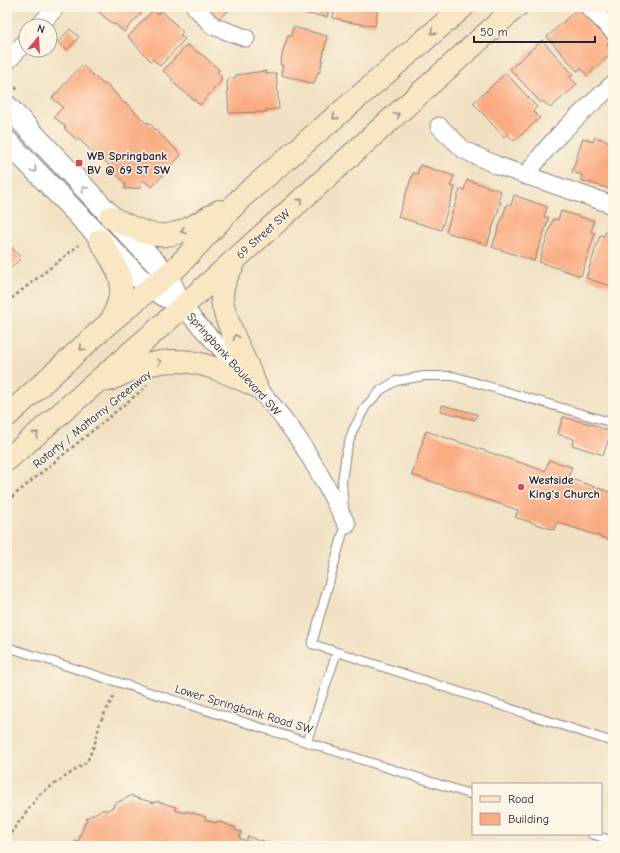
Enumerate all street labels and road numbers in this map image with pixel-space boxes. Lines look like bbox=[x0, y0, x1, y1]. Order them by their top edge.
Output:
street label: 69 Street SW bbox=[233, 206, 293, 262]
street label: Springbank Boulevard SW bbox=[184, 310, 284, 419]
street label: Rotarty / Mattamy Greenway bbox=[30, 367, 154, 471]
street label: Lower Springbank Road SW bbox=[173, 681, 315, 737]

